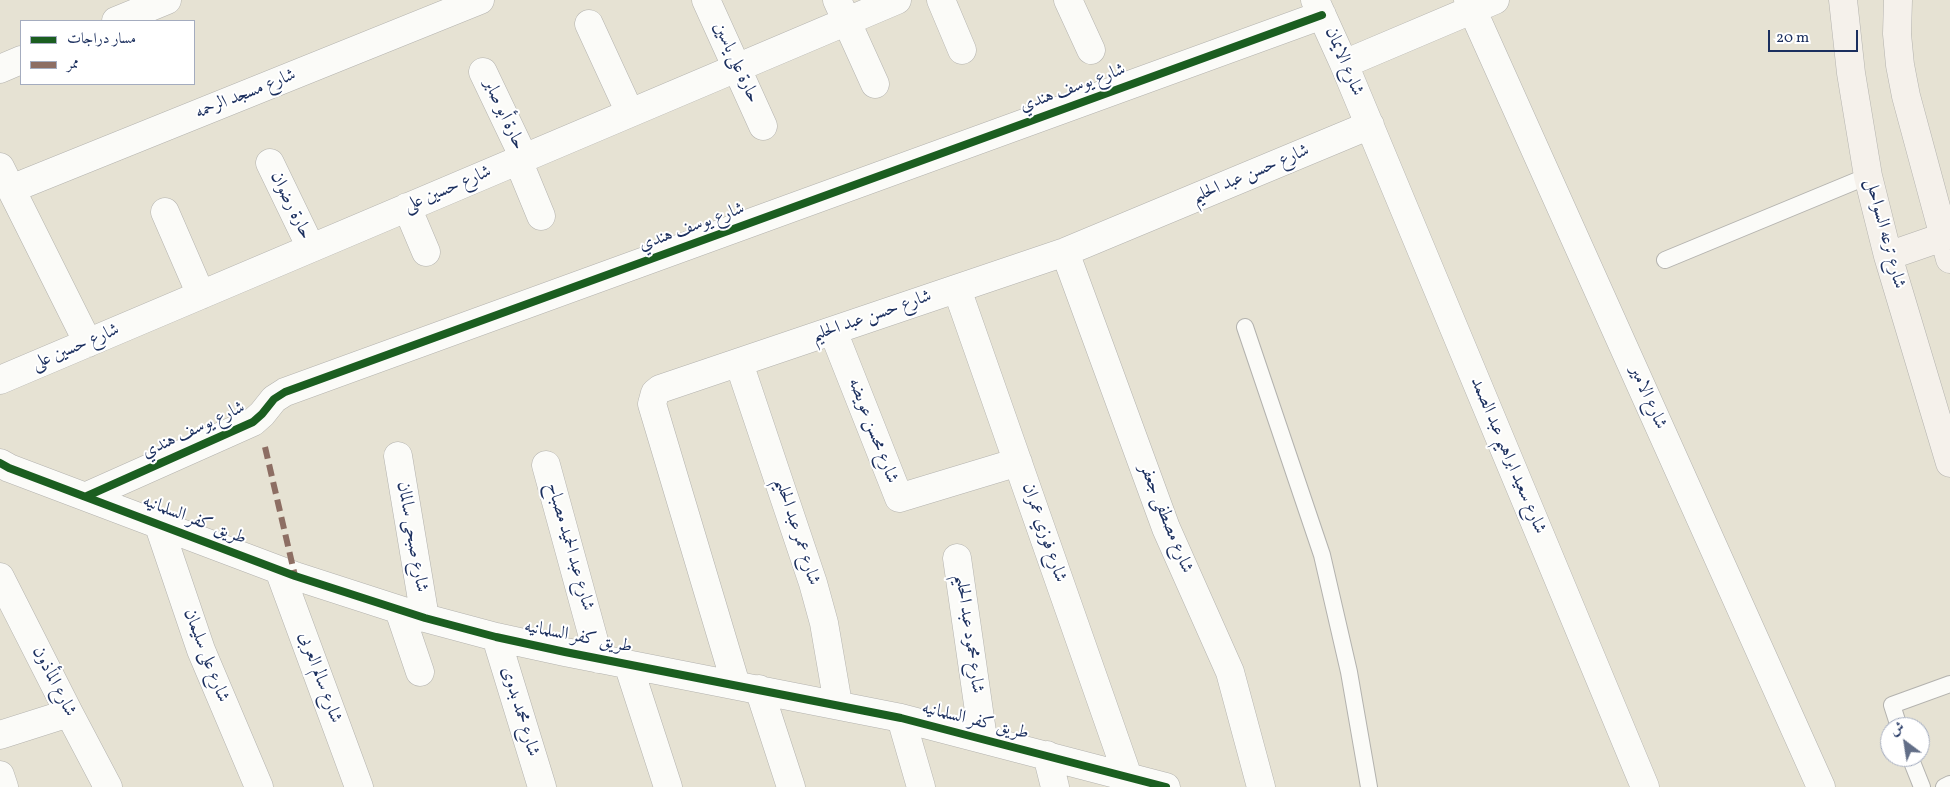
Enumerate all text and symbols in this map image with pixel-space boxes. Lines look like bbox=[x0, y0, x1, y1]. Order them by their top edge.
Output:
street label: حارة على ياسين bbox=[707, 19, 763, 107]
legend bbox=[20, 20, 195, 85]
scale bar bbox=[1770, 20, 1860, 52]
street label: شارع الايمان bbox=[1319, 24, 1367, 100]
text: 20 m bbox=[1776, 28, 1809, 49]
text: مسار دراجات bbox=[67, 29, 136, 50]
text: ممر bbox=[67, 54, 79, 75]
street label: شارع يوسف هندي bbox=[1017, 60, 1129, 118]
street label: شارع مسجد الرحمه bbox=[192, 65, 300, 125]
street label: حارة أبو صابر bbox=[477, 76, 529, 154]
street label: شارع حسن عبد الحليم bbox=[1189, 141, 1313, 209]
street label: شارع حسين على bbox=[401, 162, 495, 218]
street label: حارة رضوان bbox=[264, 169, 316, 243]
street label: شارع ترعه السواحل bbox=[1859, 177, 1909, 291]
street label: شارع يوسف هندي bbox=[636, 199, 748, 257]
street label: شارع حسن عبد الحليم bbox=[809, 286, 935, 348]
street label: شارع حسين على bbox=[29, 320, 123, 376]
street label: شارع الامير bbox=[1623, 363, 1671, 433]
street label: شارع سعيد ابراهيم عبد الصمد bbox=[1464, 374, 1550, 538]
street label: شارع محسن عويضه bbox=[842, 375, 902, 487]
street label: شارع يوسف هندي bbox=[139, 398, 249, 464]
street label: شارع مصطفى جعفر bbox=[1133, 461, 1197, 577]
street label: شارع عمر عبد الحليم bbox=[769, 476, 823, 588]
street label: شارع صبحى سالمان bbox=[391, 480, 431, 594]
street label: شارع عبد الحميد مصباح bbox=[540, 480, 598, 614]
street label: شارع فوزي عمران bbox=[1016, 480, 1070, 586]
street label: طريق كفر السلمانيه bbox=[139, 491, 249, 551]
street label: شارع محمود عبد الحليم bbox=[949, 573, 987, 695]
street label: شارع على سليمان bbox=[177, 606, 233, 706]
street label: طريق كفر السلمانيه bbox=[522, 617, 634, 659]
street label: شارع سالم العربى bbox=[293, 630, 345, 726]
street label: شارع المأذون bbox=[26, 643, 80, 721]
street label: شارع محمد بدوى bbox=[495, 665, 543, 759]
street label: طريق كفر السلمانيه bbox=[919, 698, 1031, 746]
north arrow bbox=[1880, 717, 1930, 767]
text: ش bbox=[1887, 718, 1908, 741]

